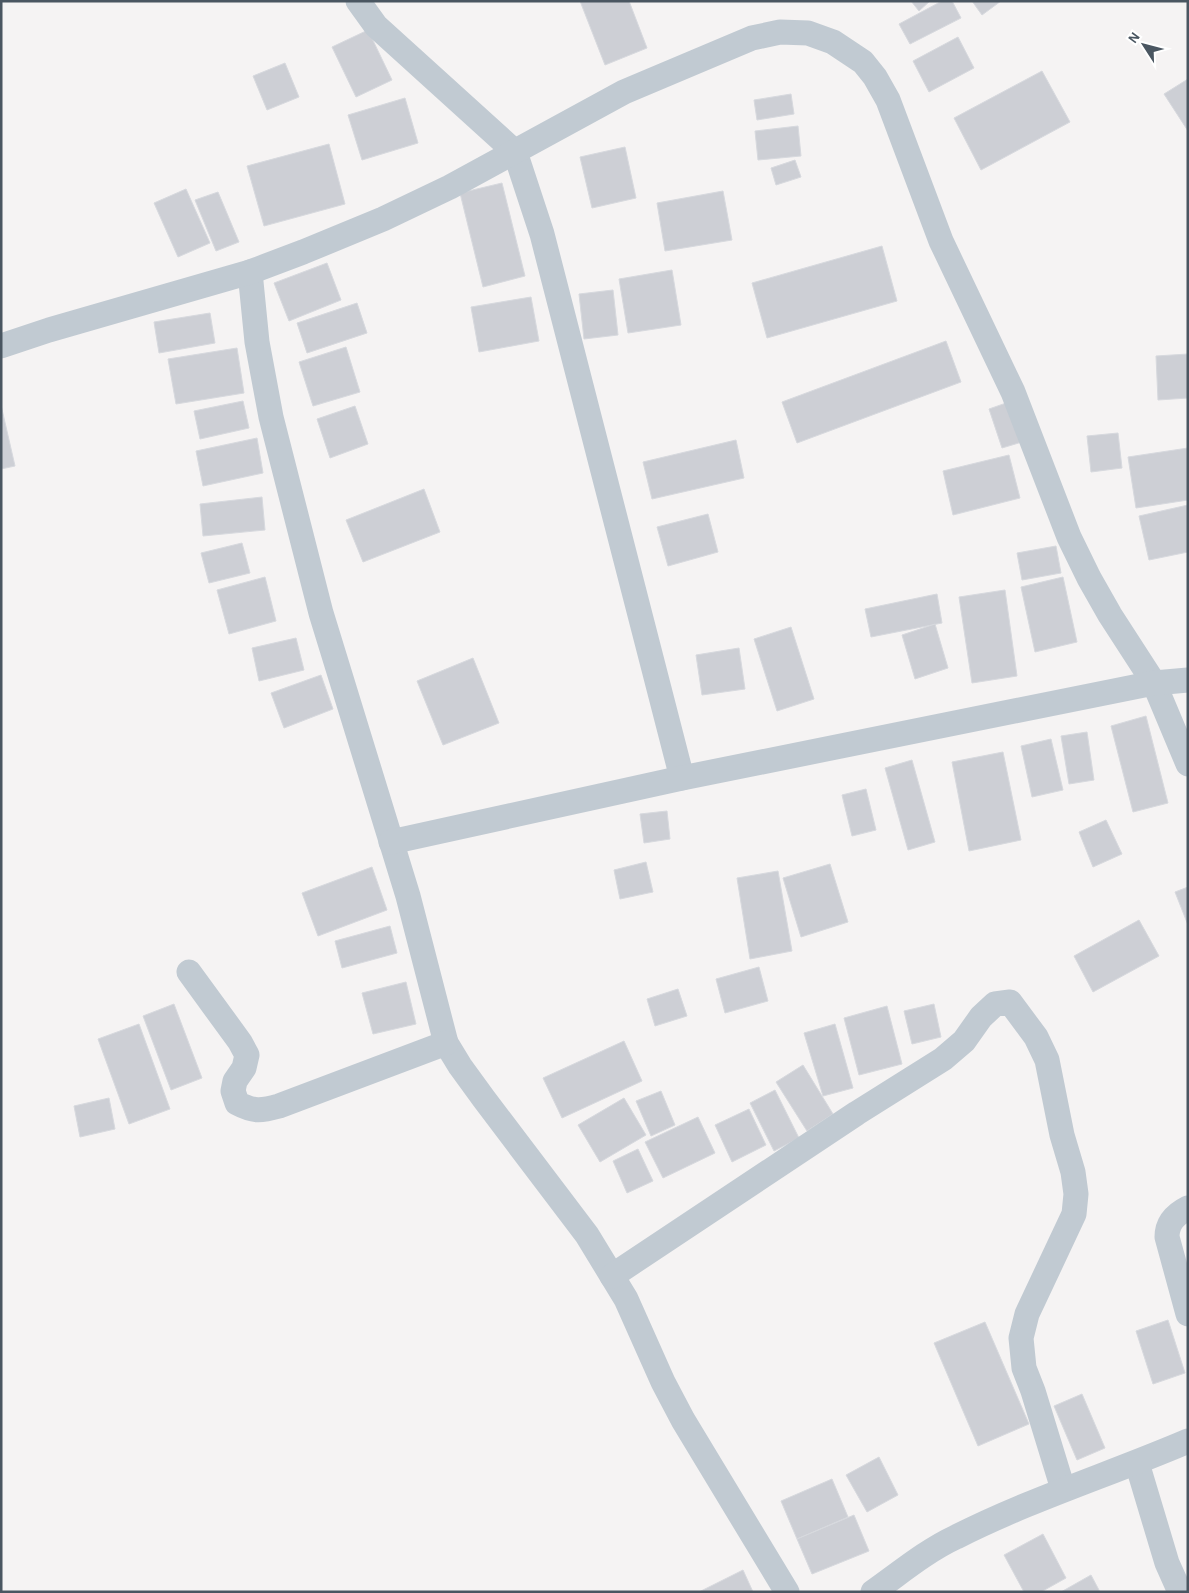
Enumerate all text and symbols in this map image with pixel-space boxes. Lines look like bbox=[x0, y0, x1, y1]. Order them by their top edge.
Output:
north arrow bbox=[1119, 20, 1169, 70]
text: N bbox=[1126, 30, 1143, 46]

